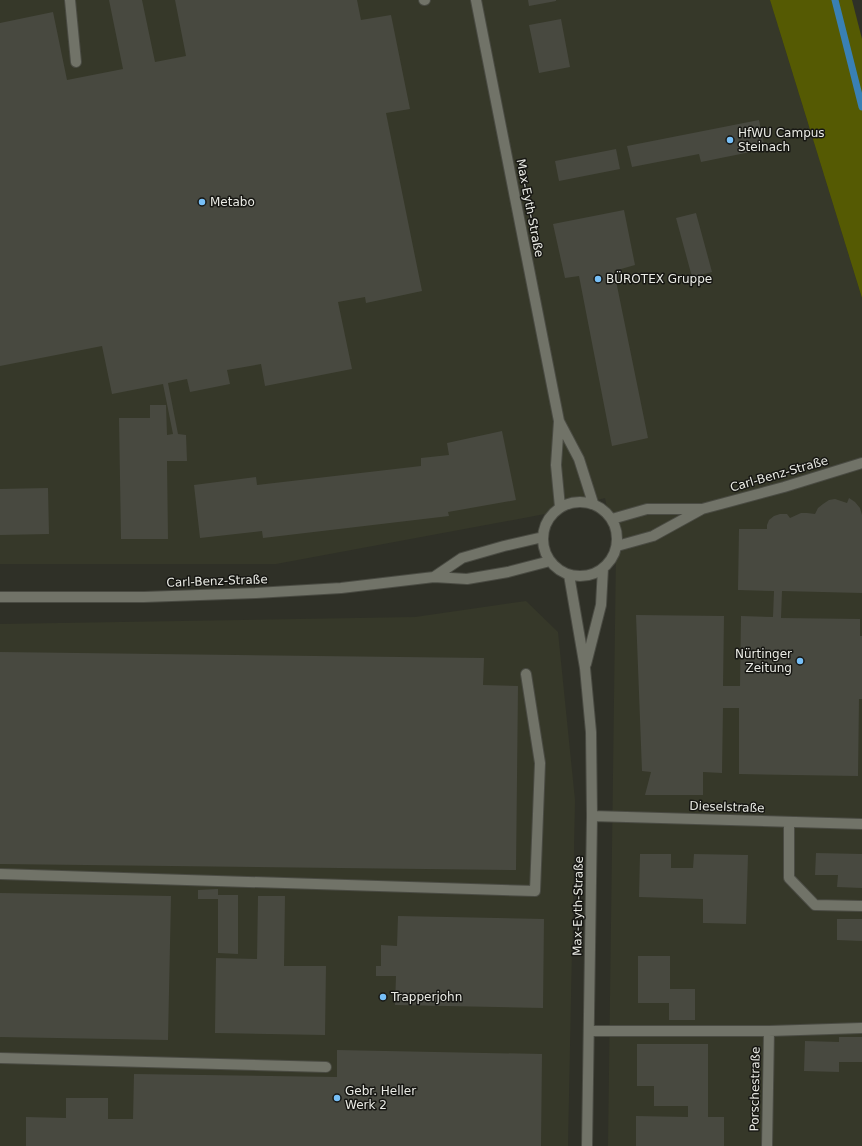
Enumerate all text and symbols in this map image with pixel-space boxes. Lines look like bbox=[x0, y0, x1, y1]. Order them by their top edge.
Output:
place label: HfWU Campus Steinach bbox=[738, 126, 825, 154]
marker: HfWU Campus Steinach bbox=[725, 135, 735, 145]
street label: Max-Eyth-Straße bbox=[514, 158, 546, 258]
place label: Metabo bbox=[210, 195, 255, 209]
marker: Metabo bbox=[197, 197, 207, 207]
place label: BÜROTEX Gruppe bbox=[606, 270, 712, 286]
marker: BÜROTEX Gruppe bbox=[593, 274, 603, 284]
street label: Carl-Benz-Straße bbox=[728, 453, 830, 495]
street label: Carl-Benz-Straße bbox=[166, 572, 268, 590]
place label: Nürtinger Zeitung bbox=[735, 647, 792, 675]
marker: Nürtinger Zeitung bbox=[795, 656, 805, 666]
street label: Dieselstraße bbox=[689, 799, 765, 815]
street label: Max-Eyth-Straße bbox=[570, 856, 586, 956]
place label: Trapperjohn bbox=[390, 990, 462, 1004]
marker: Trapperjohn bbox=[378, 992, 388, 1002]
street label: Porschestraße bbox=[747, 1046, 763, 1132]
place label: Gebr. Heller Werk 2 bbox=[345, 1084, 416, 1112]
marker: Gebr. Heller Werk 2 bbox=[332, 1093, 342, 1103]

